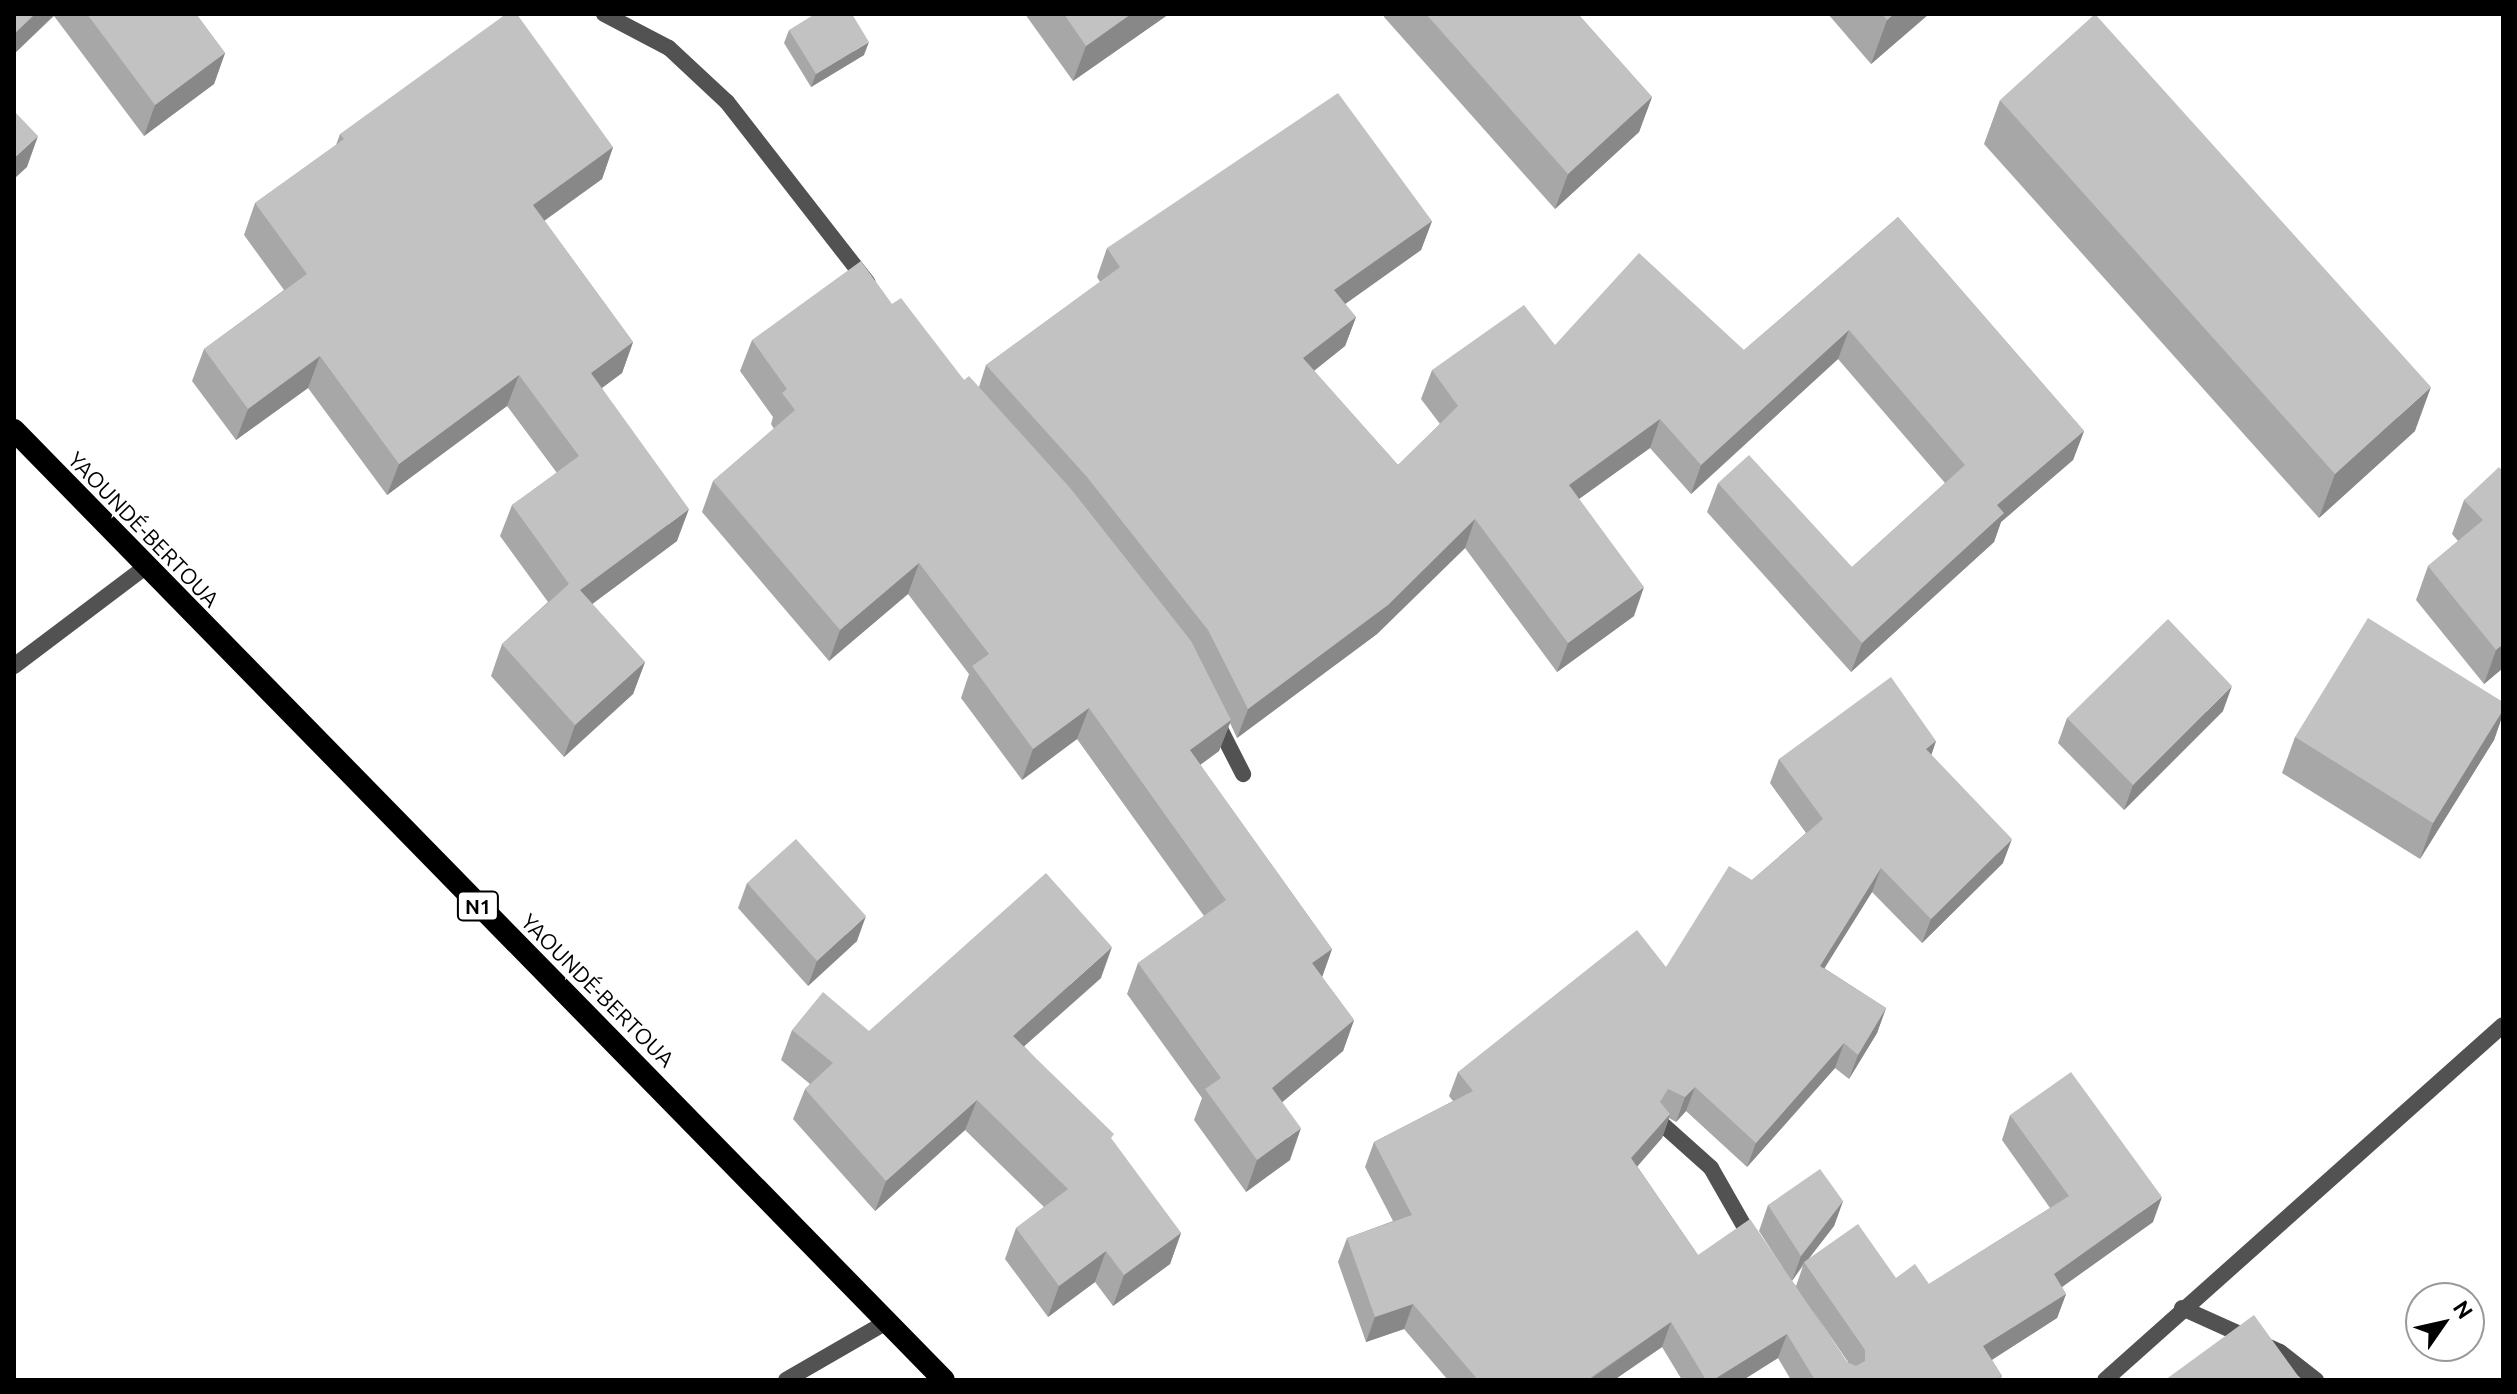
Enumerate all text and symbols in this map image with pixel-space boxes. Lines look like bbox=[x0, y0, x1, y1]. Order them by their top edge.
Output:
street label: YAOUNDÉ-BERTOUA bbox=[63, 446, 225, 612]
road number: N1 bbox=[456, 890, 500, 922]
street label: YAOUNDÉ-BERTOUA bbox=[516, 908, 680, 1072]
north arrow bbox=[2405, 1282, 2485, 1362]
text: N bbox=[2449, 1296, 2479, 1323]

